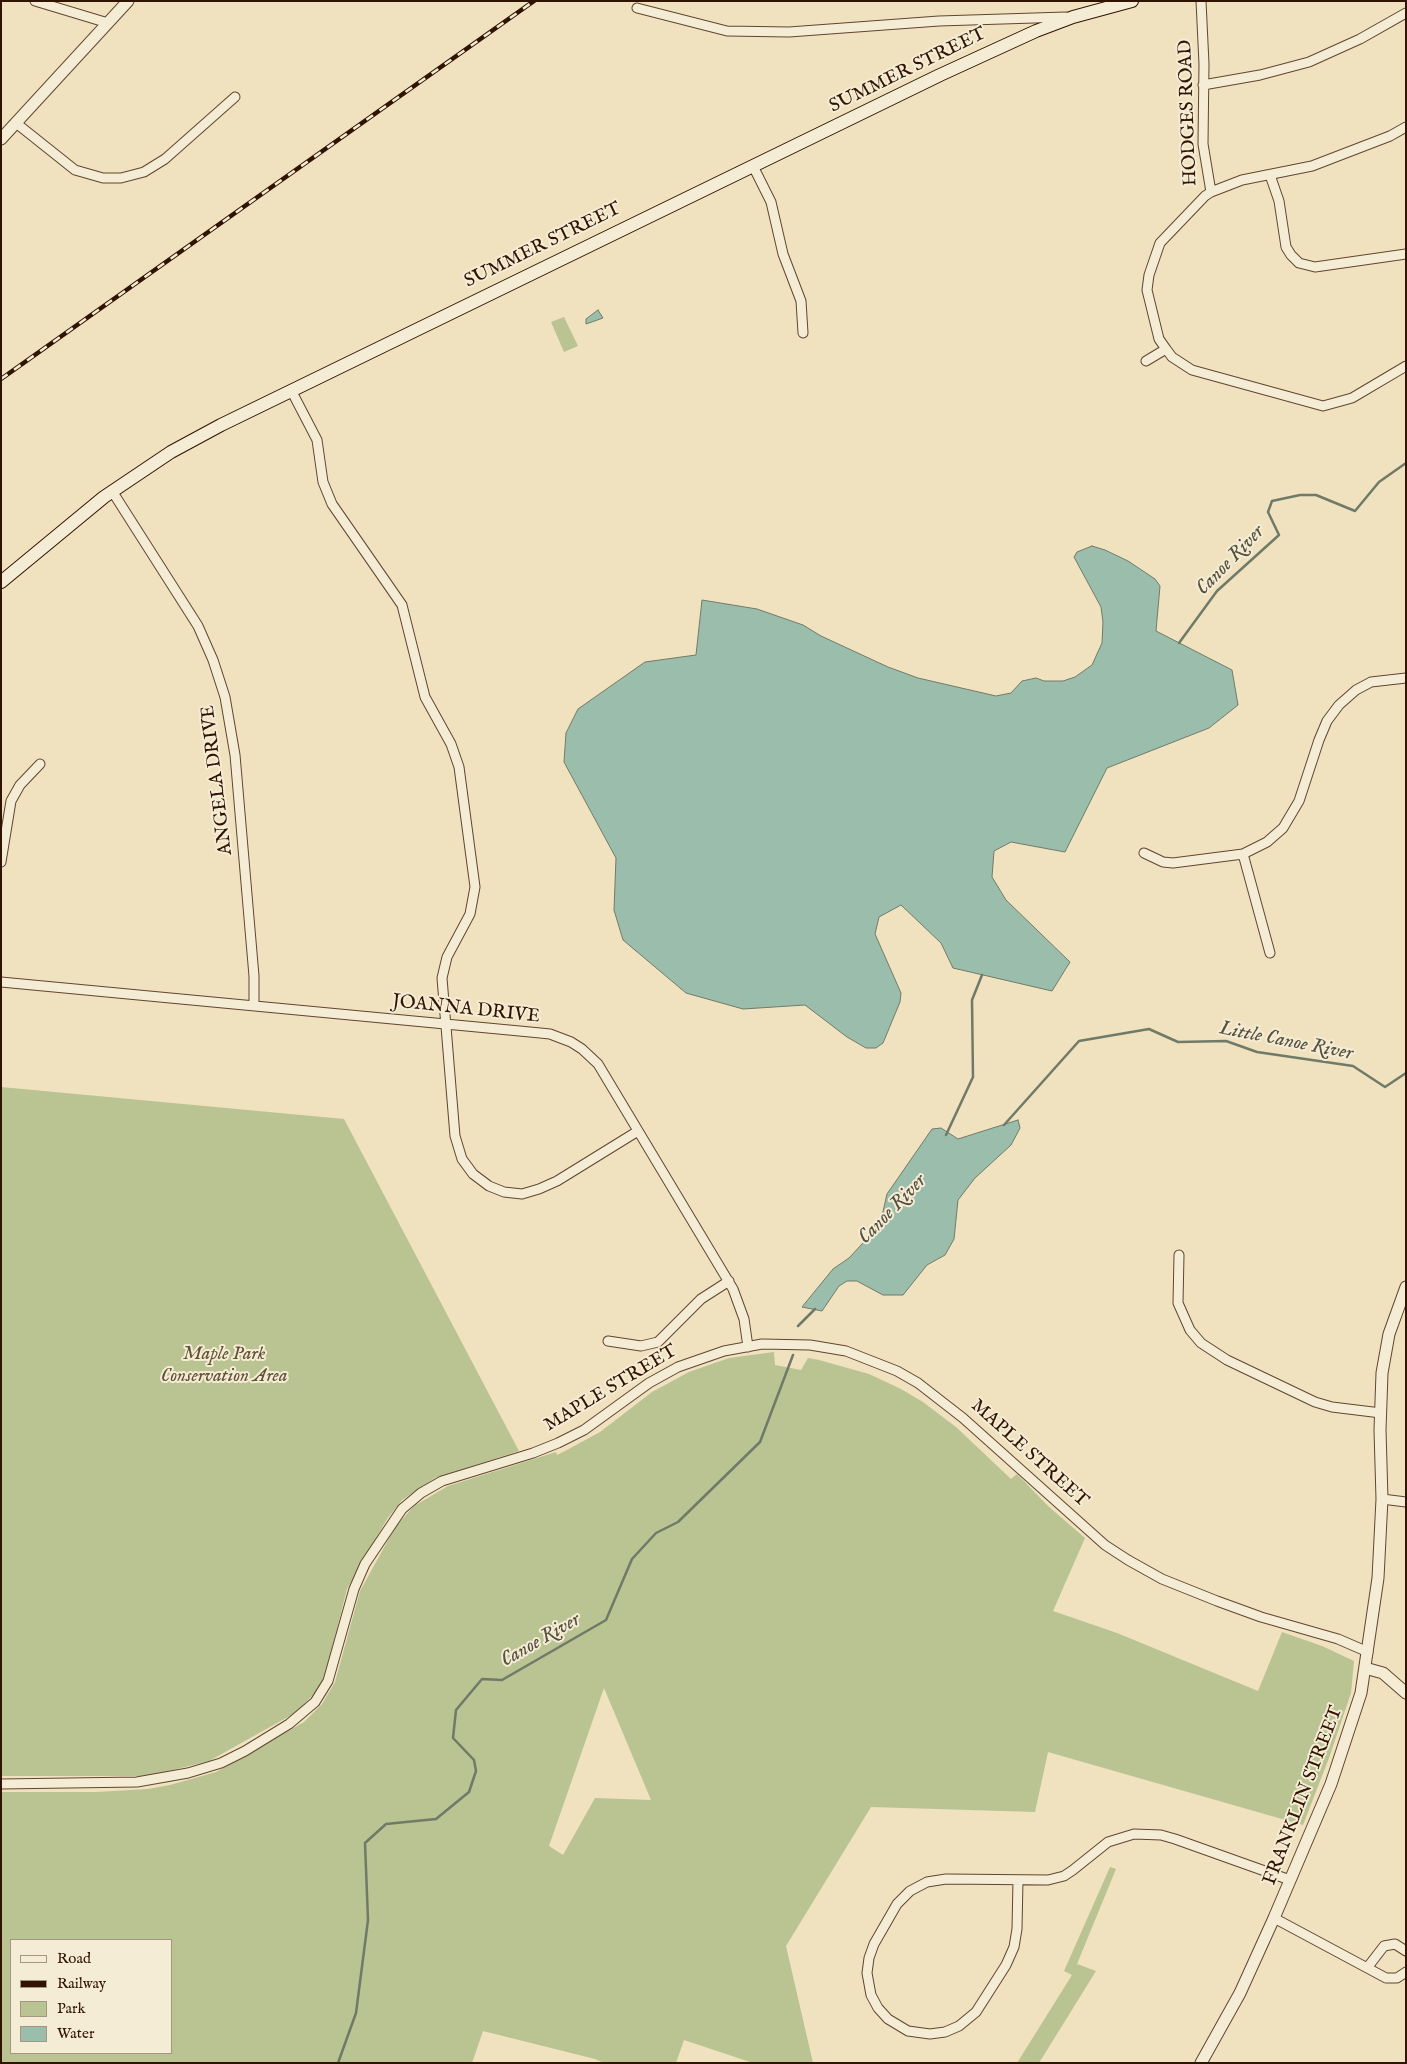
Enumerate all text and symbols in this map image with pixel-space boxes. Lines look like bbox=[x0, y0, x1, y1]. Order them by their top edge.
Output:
street label: SUMMER STREET bbox=[826, 23, 990, 119]
street label: HODGES ROAD bbox=[1175, 39, 1203, 187]
street label: SUMMER STREET bbox=[461, 198, 625, 294]
water label: Canoe River bbox=[1192, 521, 1270, 601]
street label: ANGELA DRIVE bbox=[197, 704, 239, 856]
street label: JOANNA DRIVE bbox=[391, 991, 541, 1029]
water label: Little Canoe River bbox=[1217, 1017, 1355, 1067]
water label: Canoe River bbox=[854, 1170, 932, 1250]
street label: MAPLE STREET bbox=[541, 1340, 681, 1438]
park label: Maple Park Conservation Area bbox=[161, 1344, 287, 1388]
street label: MAPLE STREET bbox=[965, 1395, 1093, 1513]
water label: Canoe River bbox=[497, 1609, 585, 1673]
street label: FRANKLIN STREET bbox=[1259, 1703, 1349, 1889]
legend bbox=[10, 1939, 172, 2054]
text: Road bbox=[57, 1949, 91, 1968]
text: Railway bbox=[57, 1974, 106, 1993]
text: Park bbox=[57, 1999, 86, 2018]
text: Water bbox=[57, 2024, 94, 2043]

